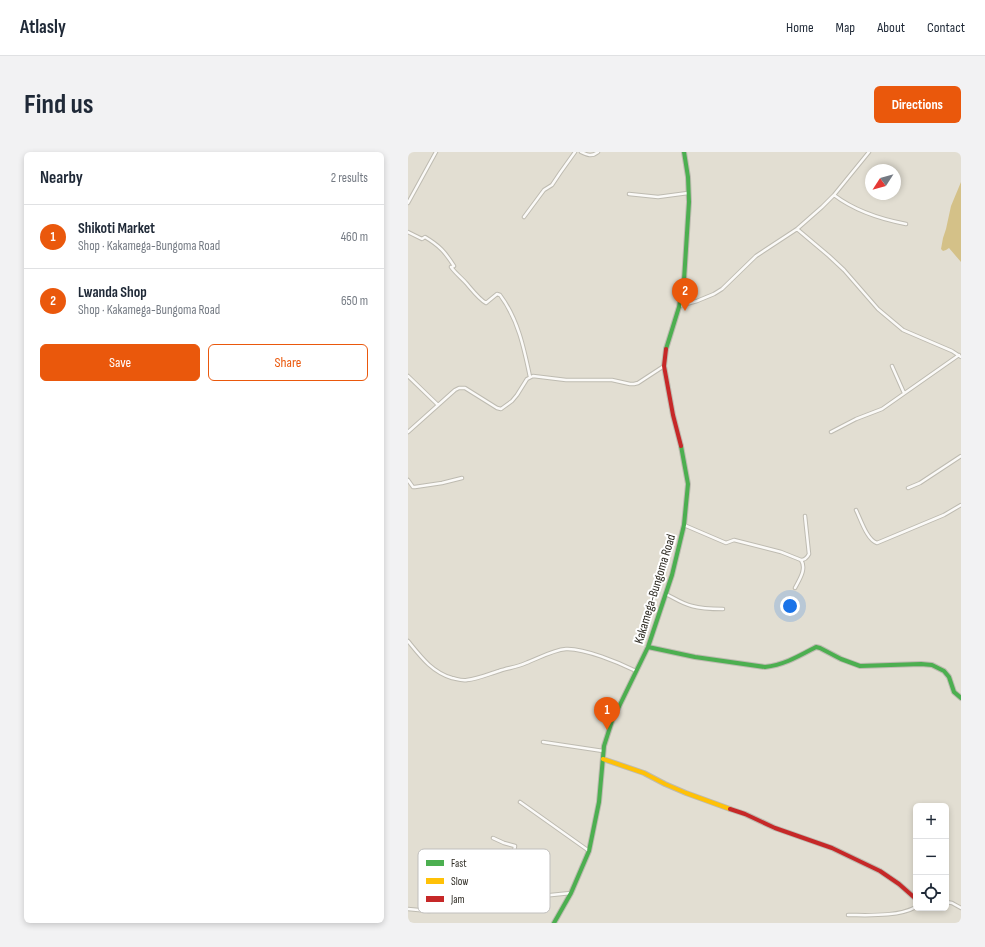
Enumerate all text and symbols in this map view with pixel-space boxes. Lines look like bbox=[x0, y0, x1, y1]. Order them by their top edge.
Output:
text: Atlasly bbox=[20, 16, 66, 39]
text: Home bbox=[786, 19, 814, 36]
text: Map bbox=[836, 19, 855, 36]
text: About bbox=[877, 19, 905, 36]
text: Contact bbox=[927, 19, 965, 36]
button: Directions bbox=[874, 86, 961, 123]
text: Find us bbox=[24, 88, 93, 121]
north arrow bbox=[865, 164, 901, 200]
text: Nearby bbox=[40, 168, 83, 188]
text: 2 results bbox=[331, 170, 368, 186]
text: Shikoti Market bbox=[78, 219, 155, 238]
text: 1 bbox=[50, 229, 56, 245]
text: 460 m bbox=[341, 229, 368, 245]
text: Shop · Kakamega-Bungoma Road bbox=[78, 238, 220, 254]
pin: 2 bbox=[672, 278, 698, 311]
text: Lwanda Shop bbox=[78, 283, 147, 302]
text: 2 bbox=[50, 293, 56, 309]
text: 650 m bbox=[341, 293, 368, 309]
text: Shop · Kakamega-Bungoma Road bbox=[78, 302, 220, 318]
button: Save bbox=[40, 344, 200, 381]
button: Share bbox=[208, 344, 368, 381]
street label: Kakamega-Bungoma Road bbox=[631, 532, 679, 646]
your location bbox=[780, 596, 800, 616]
pin: 1 bbox=[594, 697, 620, 730]
map controls bbox=[913, 803, 949, 911]
button: + bbox=[913, 803, 949, 839]
button: − bbox=[913, 839, 949, 875]
legend bbox=[418, 849, 550, 913]
text: Fast bbox=[451, 857, 467, 870]
text: Slow bbox=[451, 875, 468, 888]
button: locate bbox=[913, 875, 949, 911]
text: Jam bbox=[450, 893, 465, 906]

